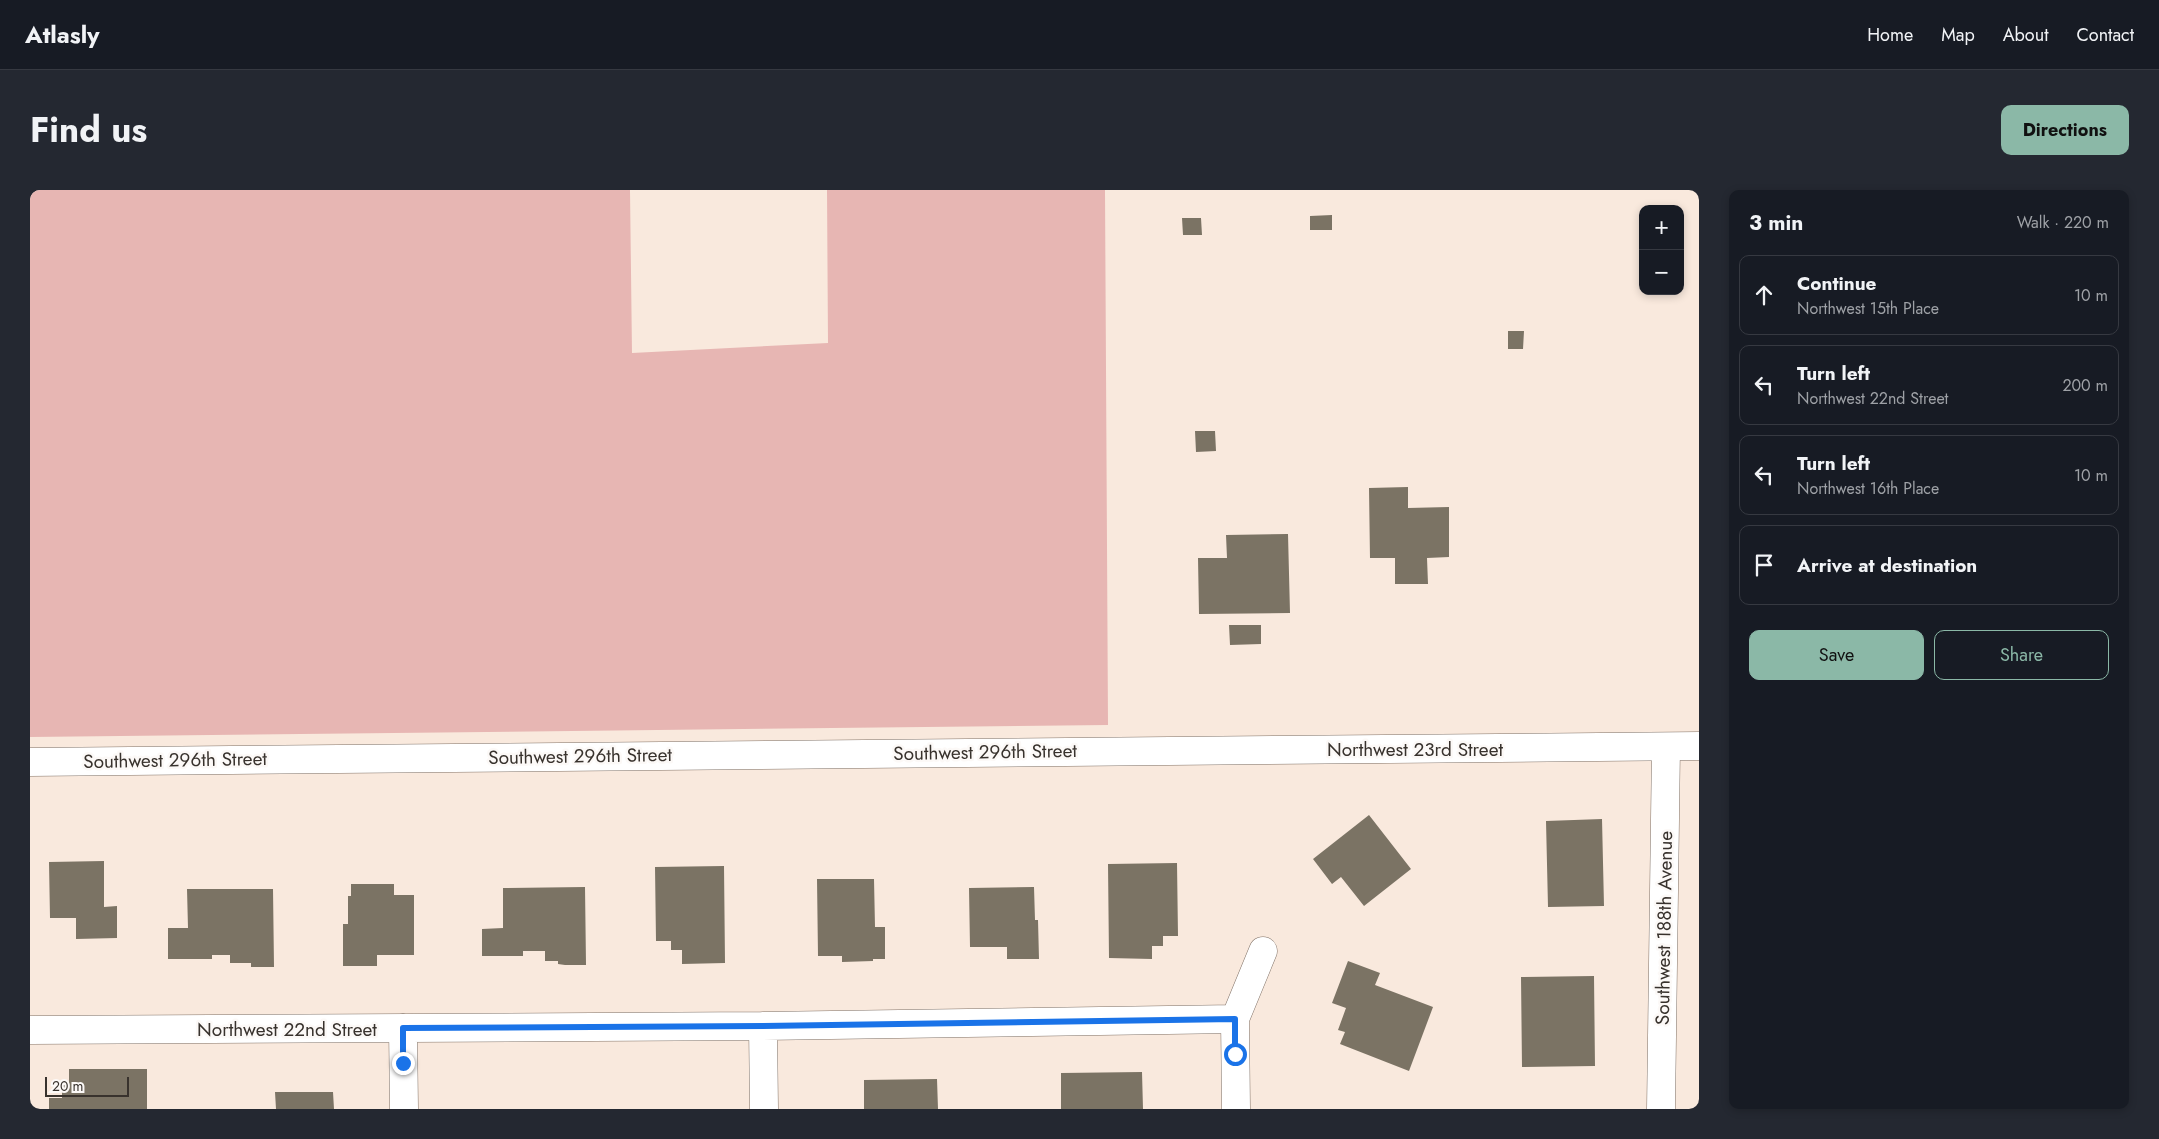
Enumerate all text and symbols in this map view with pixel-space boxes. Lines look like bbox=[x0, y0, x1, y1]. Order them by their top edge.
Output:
text: Atlasly bbox=[25, 17, 100, 52]
text: Home bbox=[1867, 22, 1913, 48]
text: Map bbox=[1941, 22, 1975, 48]
text: About bbox=[2003, 22, 2048, 48]
text: Contact bbox=[2076, 22, 2134, 48]
text: Find us bbox=[30, 105, 147, 155]
button: Directions bbox=[2001, 105, 2129, 155]
map controls bbox=[1639, 205, 1684, 295]
button: + bbox=[1639, 205, 1684, 250]
text: 3 min bbox=[1749, 208, 1803, 238]
text: Walk · 220 m bbox=[2017, 211, 2109, 234]
button: − bbox=[1639, 250, 1684, 295]
text: Continue bbox=[1797, 270, 1876, 297]
icon: ahead bbox=[1750, 281, 1778, 309]
text: 10 m bbox=[2074, 284, 2108, 307]
text: Northwest 15th Place bbox=[1797, 297, 1939, 320]
text: Turn left bbox=[1797, 360, 1870, 387]
icon: left bbox=[1750, 371, 1778, 399]
text: 200 m bbox=[2062, 374, 2108, 397]
text: Northwest 22nd Street bbox=[1797, 387, 1948, 410]
text: Turn left bbox=[1797, 450, 1870, 477]
icon: left bbox=[1750, 461, 1778, 489]
text: 10 m bbox=[2074, 464, 2108, 487]
text: Northwest 16th Place bbox=[1797, 477, 1939, 500]
icon: arrive bbox=[1750, 551, 1778, 579]
text: Arrive at destination bbox=[1797, 552, 1977, 579]
button: Save bbox=[1749, 630, 1924, 680]
button: Share bbox=[1934, 630, 2109, 680]
street label: Northwest 23rd Street bbox=[1327, 736, 1503, 763]
street label: Southwest 296th Street bbox=[893, 737, 1078, 767]
street label: Southwest 296th Street bbox=[488, 741, 673, 771]
street label: Southwest 296th Street bbox=[83, 745, 268, 775]
street label: Southwest 188th Avenue bbox=[1649, 830, 1679, 1025]
street label: Northwest 22nd Street bbox=[197, 1016, 377, 1043]
route start bbox=[1224, 1043, 1247, 1066]
route end bbox=[392, 1052, 415, 1075]
scale bar bbox=[45, 1074, 129, 1097]
text: 20 m bbox=[52, 1076, 84, 1096]

